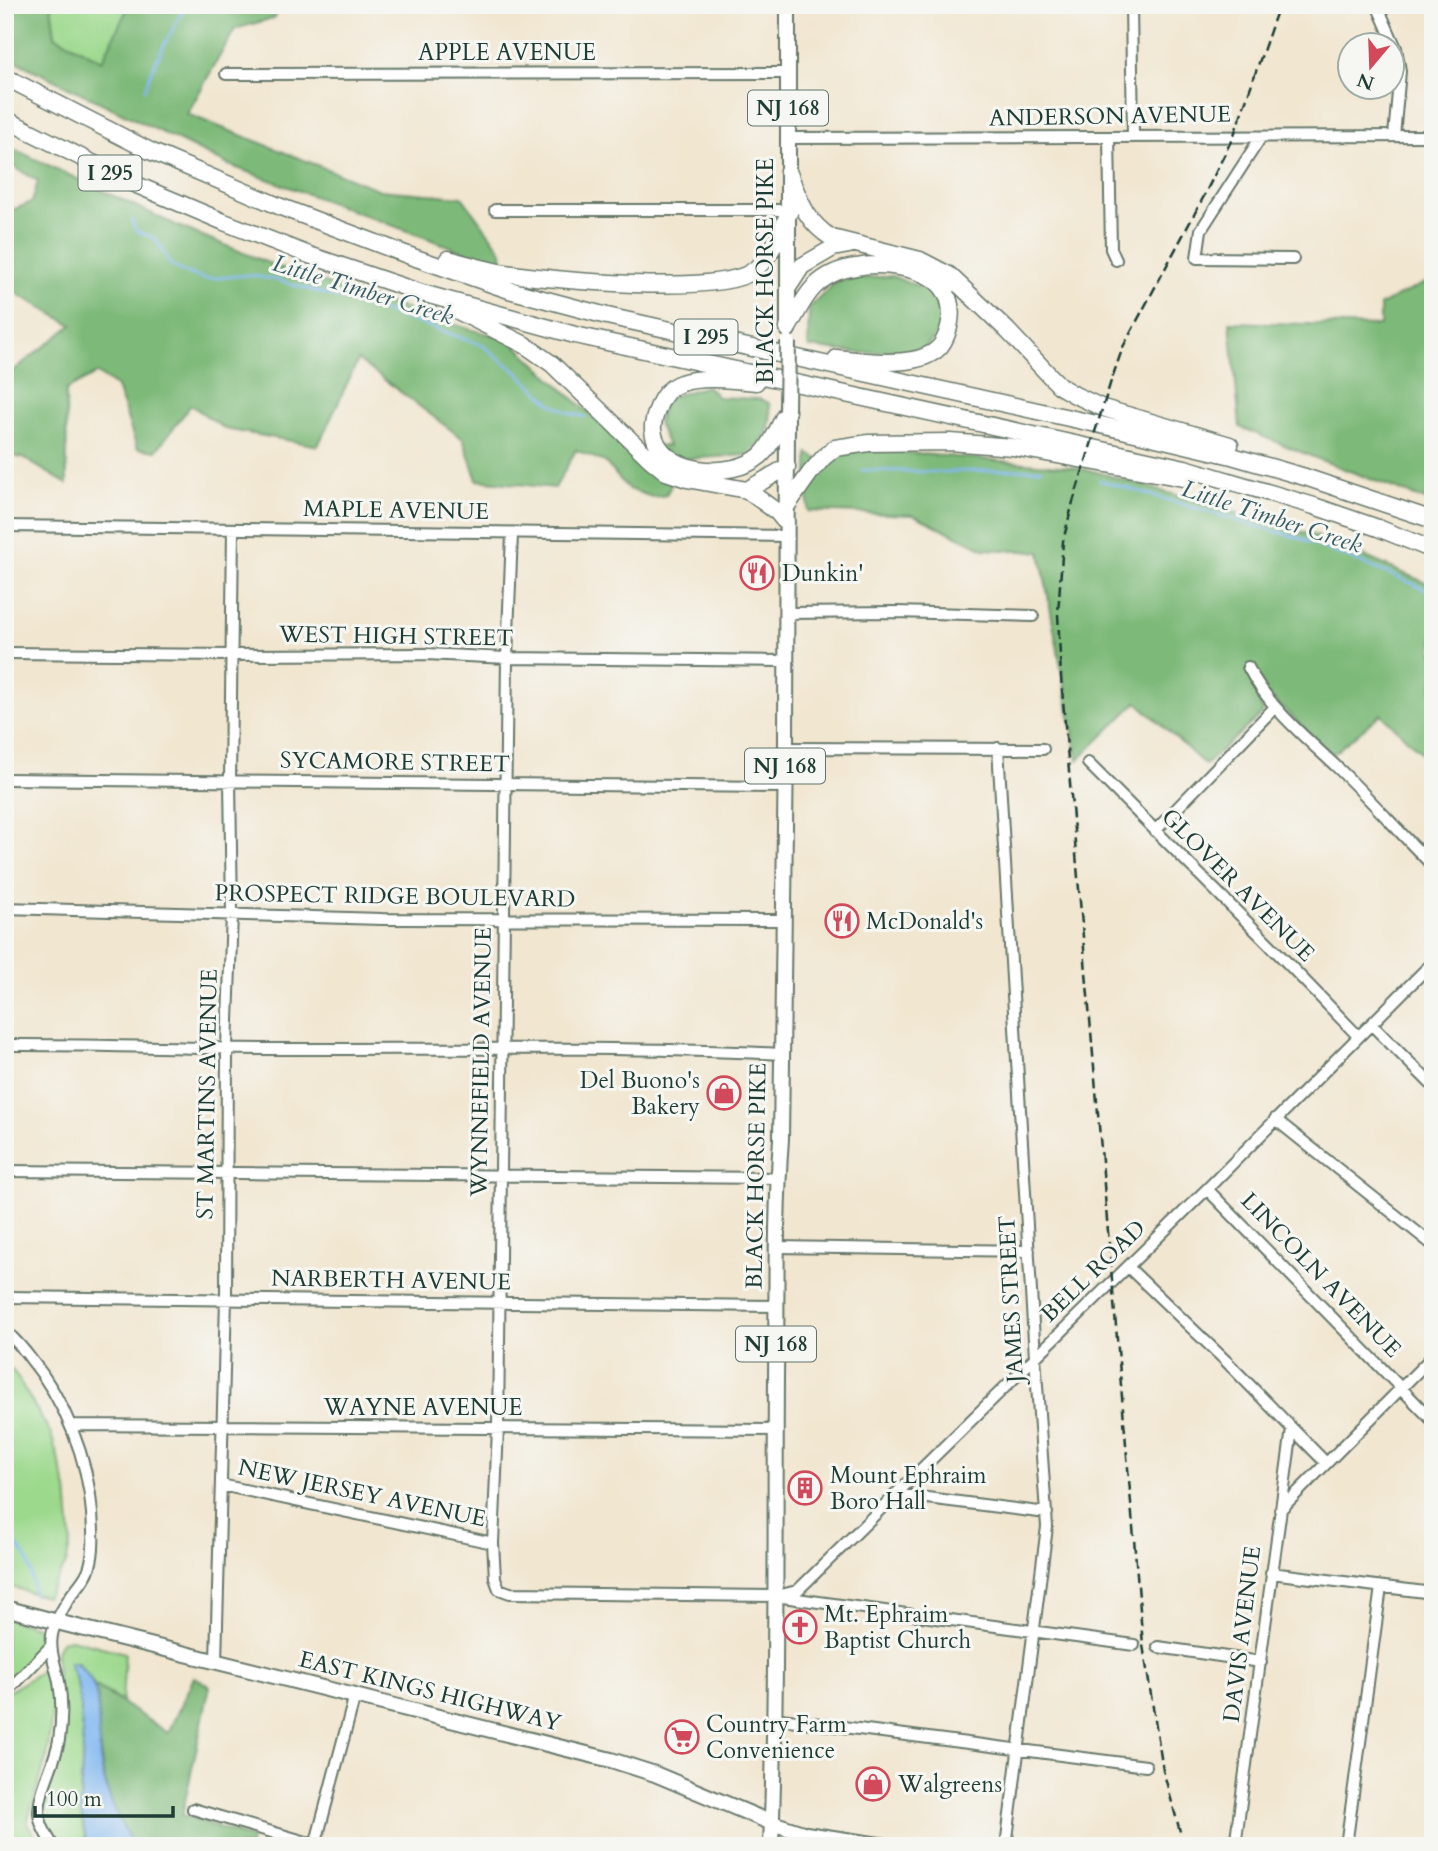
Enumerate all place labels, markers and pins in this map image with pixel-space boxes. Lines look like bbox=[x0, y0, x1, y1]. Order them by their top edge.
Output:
restaurant icon: Dunkin' bbox=[738, 554, 776, 592]
place label: Dunkin' bbox=[782, 558, 863, 589]
restaurant icon: McDonald's bbox=[823, 902, 861, 940]
place label: McDonald's bbox=[866, 906, 983, 937]
place label: Del Buono's Bakery bbox=[580, 1065, 700, 1122]
shop icon: Del Buono's Bakery bbox=[705, 1074, 743, 1112]
place label: Mount Ephraim Boro Hall bbox=[830, 1460, 987, 1517]
building icon: Mount Ephraim Boro Hall bbox=[786, 1469, 824, 1507]
place label: Mt. Ephraim Baptist Church bbox=[824, 1599, 971, 1656]
church icon: Mt. Ephraim Baptist Church bbox=[781, 1608, 819, 1646]
place label: Country Farm Convenience bbox=[706, 1709, 847, 1766]
supermarket icon: Country Farm Convenience bbox=[663, 1718, 701, 1756]
shop icon: Walgreens bbox=[854, 1765, 892, 1803]
place label: Walgreens bbox=[897, 1769, 1002, 1800]

